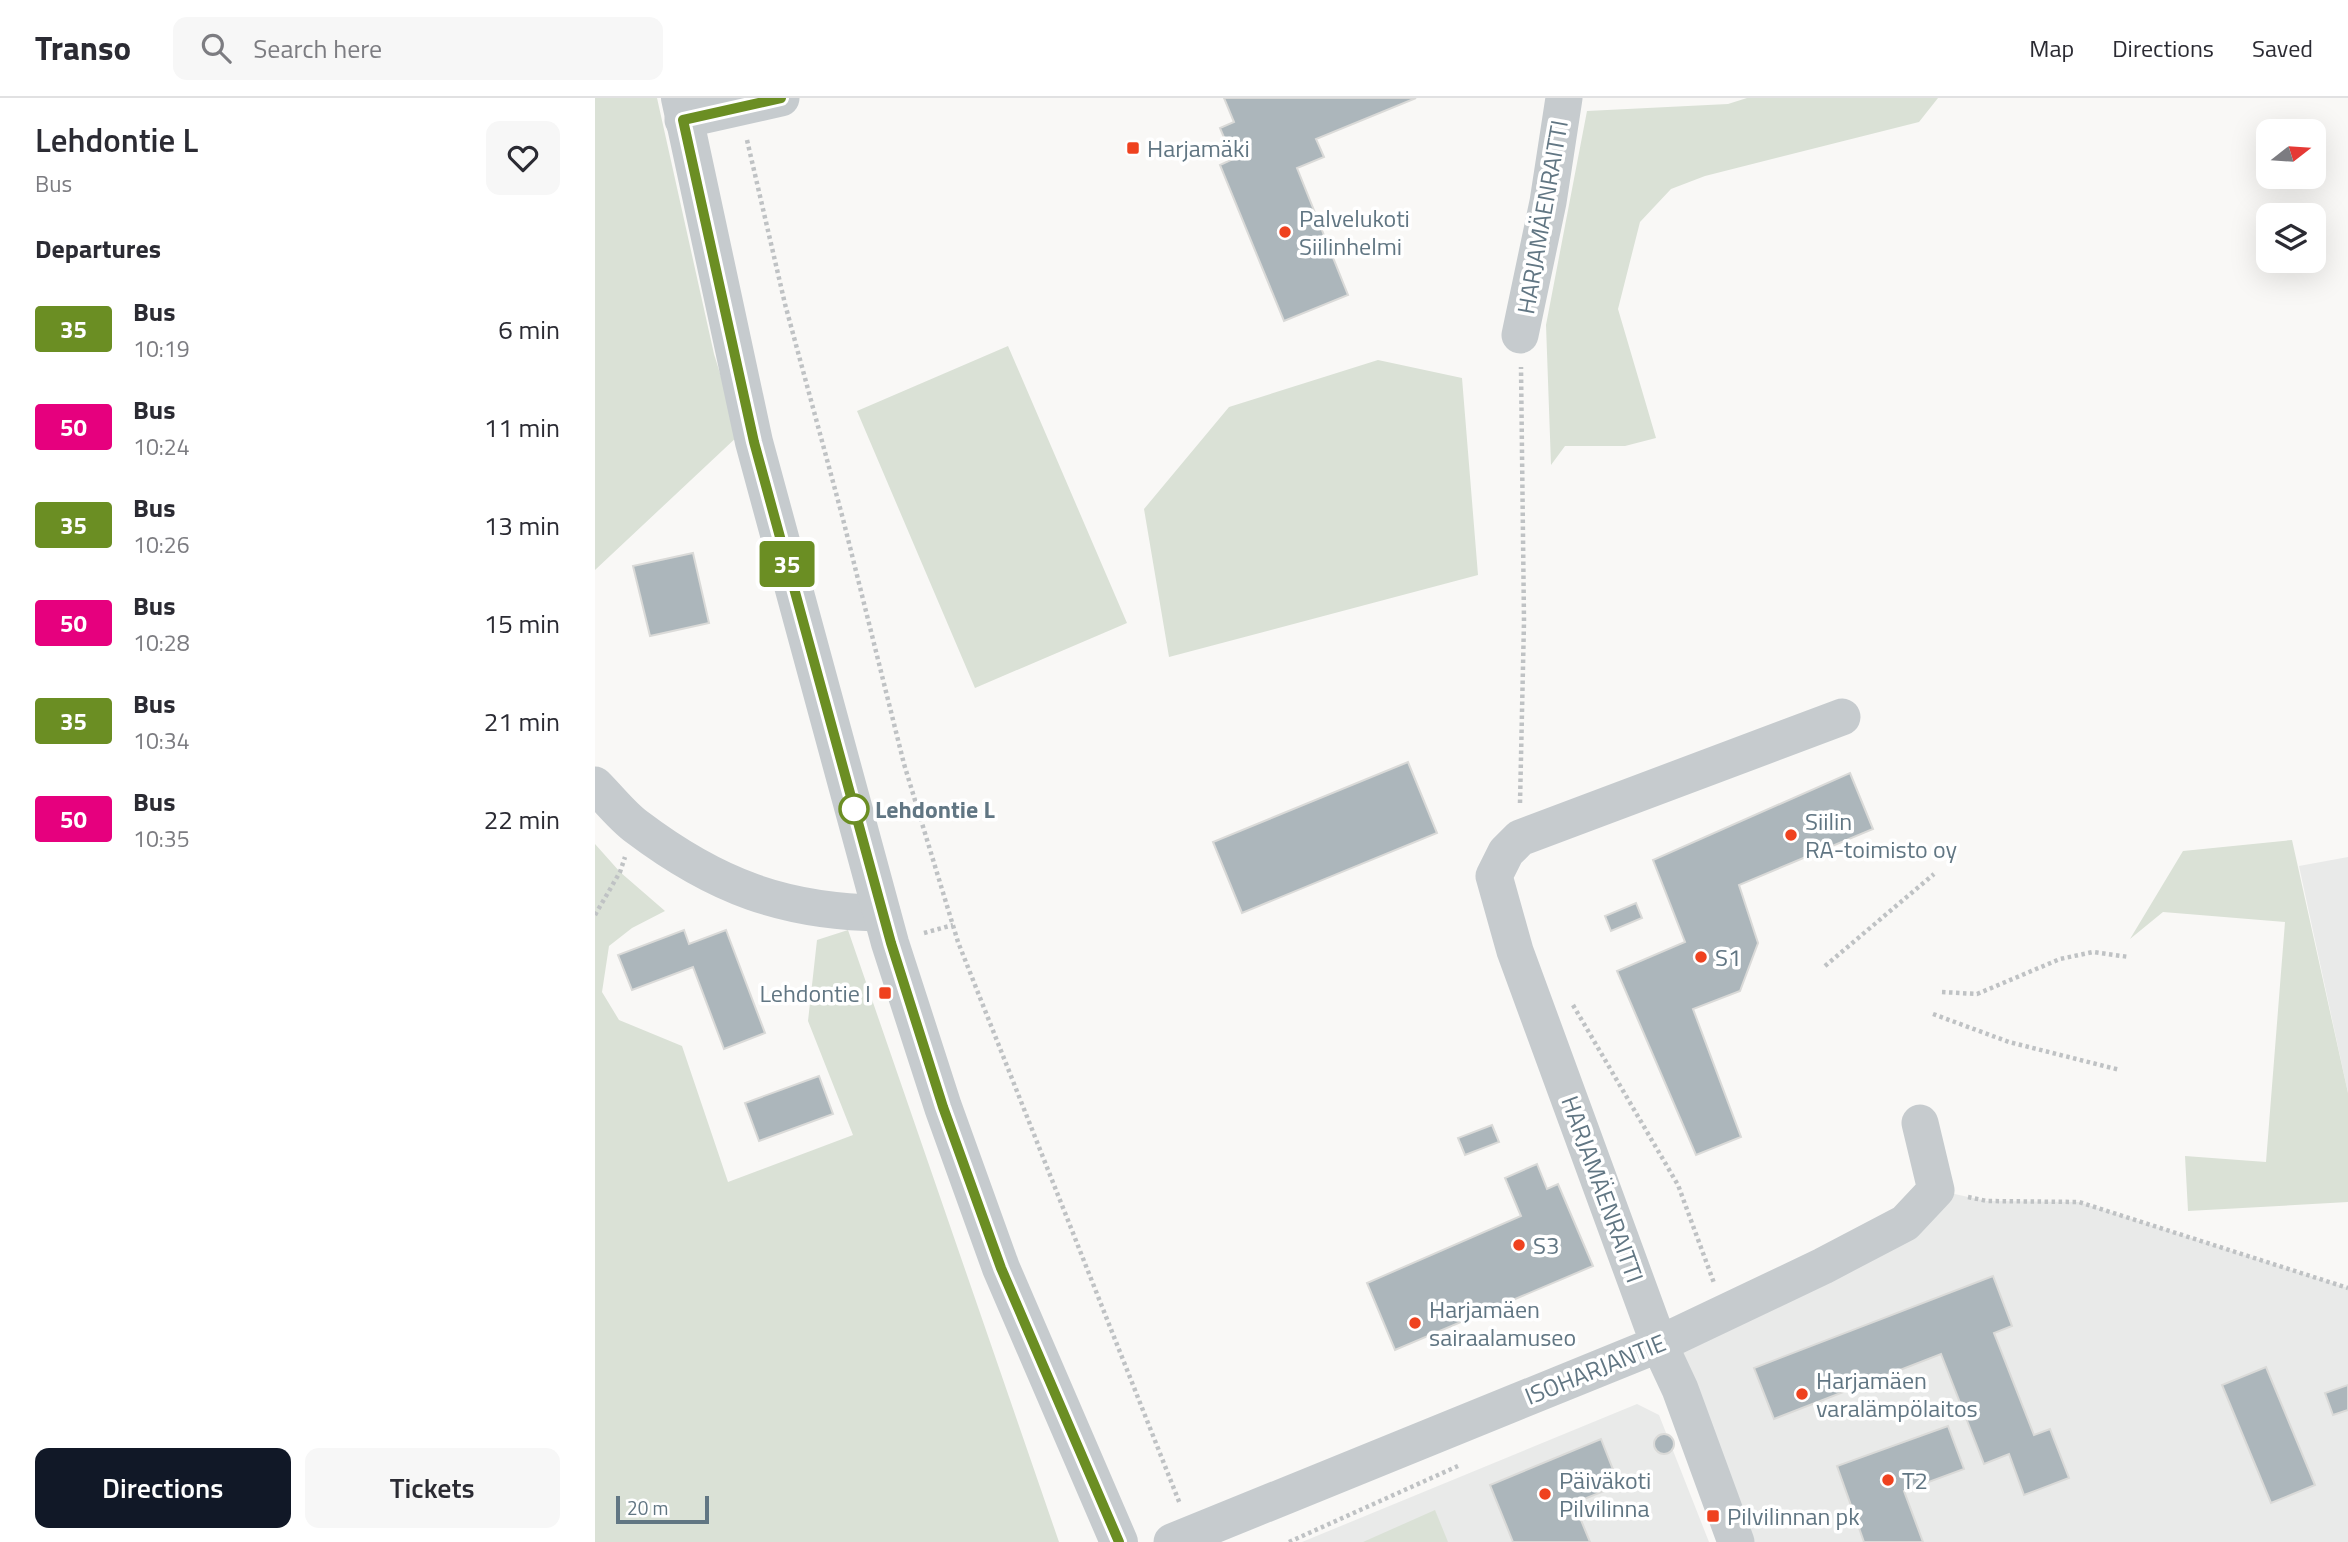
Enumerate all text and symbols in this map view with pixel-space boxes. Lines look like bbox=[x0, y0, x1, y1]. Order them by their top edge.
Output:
search box bbox=[173, 17, 663, 80]
text: Transo bbox=[35, 23, 131, 73]
icon: search bbox=[197, 29, 235, 67]
text: Search here bbox=[253, 29, 382, 68]
text: Map bbox=[2029, 30, 2074, 66]
text: Directions bbox=[2112, 30, 2214, 66]
text: Saved bbox=[2252, 30, 2313, 66]
text: Lehdontie L bbox=[35, 115, 198, 165]
street label: HARJAMÄENRAITTI bbox=[1507, 117, 1577, 317]
north arrow bbox=[2256, 119, 2326, 189]
map controls bbox=[2256, 119, 2326, 273]
button: heart bbox=[486, 121, 560, 195]
place label: Harjamäki bbox=[1147, 130, 1250, 166]
marker: Harjamäki bbox=[1125, 140, 1141, 156]
text: Bus bbox=[35, 166, 72, 201]
place label: Palvelukoti Siilinhelmi bbox=[1299, 200, 1410, 264]
button: layers bbox=[2256, 203, 2326, 273]
marker: Palvelukoti Siilinhelmi bbox=[1277, 224, 1293, 240]
text: Departures bbox=[35, 229, 161, 268]
text: Bus bbox=[133, 292, 175, 331]
text: 6 min bbox=[498, 310, 560, 349]
text: 35 bbox=[60, 311, 87, 347]
text: 10:19 bbox=[133, 331, 190, 366]
text: Bus bbox=[133, 390, 175, 429]
text: 11 min bbox=[484, 408, 560, 447]
text: 50 bbox=[60, 409, 87, 445]
text: 10:24 bbox=[133, 429, 190, 464]
text: Bus bbox=[133, 488, 175, 527]
text: 13 min bbox=[484, 506, 560, 545]
text: 35 bbox=[60, 507, 87, 543]
text: 10:26 bbox=[133, 527, 190, 562]
line badge: 35 bbox=[755, 541, 819, 587]
text: 35 bbox=[774, 546, 800, 582]
text: Bus bbox=[133, 586, 175, 625]
text: 15 min bbox=[484, 604, 560, 643]
text: 50 bbox=[60, 605, 87, 641]
text: 10:28 bbox=[133, 625, 190, 660]
text: Bus bbox=[133, 684, 175, 723]
text: 21 min bbox=[484, 702, 560, 741]
text: 35 bbox=[60, 703, 87, 739]
text: 10:34 bbox=[133, 723, 190, 758]
text: Bus bbox=[133, 782, 175, 821]
place label: Lehdontie L bbox=[875, 791, 996, 827]
marker: Lehdontie L bbox=[839, 794, 869, 824]
text: 22 min bbox=[484, 800, 560, 839]
text: 50 bbox=[60, 801, 87, 837]
place label: Siilin RA-toimisto oy bbox=[1805, 803, 1957, 867]
text: 10:35 bbox=[133, 821, 190, 856]
marker: Siilin RA-toimisto oy bbox=[1783, 827, 1799, 843]
place label: S1 bbox=[1715, 939, 1741, 975]
marker: S1 bbox=[1693, 949, 1709, 965]
place label: Lehdontie I bbox=[759, 975, 871, 1011]
marker: Lehdontie I bbox=[877, 985, 893, 1001]
street label: HARJAMÄENRAITTI bbox=[1553, 1091, 1653, 1287]
place label: S3 bbox=[1533, 1227, 1559, 1263]
marker: S3 bbox=[1511, 1237, 1527, 1253]
place label: Harjamäen sairaalamuseo bbox=[1429, 1291, 1576, 1355]
marker: Harjamäen sairaalamuseo bbox=[1407, 1315, 1423, 1331]
street label: ISOHARJANTIE bbox=[1519, 1324, 1671, 1414]
place label: Harjamäen varalämpölaitos bbox=[1816, 1362, 1978, 1426]
marker: Harjamäen varalämpölaitos bbox=[1794, 1386, 1810, 1402]
button: Directions bbox=[35, 1448, 291, 1528]
button: Tickets bbox=[305, 1448, 560, 1528]
place label: Päiväkoti Pilvilinna bbox=[1559, 1462, 1651, 1526]
place label: T2 bbox=[1902, 1462, 1928, 1498]
marker: T2 bbox=[1880, 1472, 1896, 1488]
marker: Päiväkoti Pilvilinna bbox=[1537, 1486, 1553, 1502]
scale bar bbox=[616, 1493, 709, 1525]
text: 20 m bbox=[627, 1493, 668, 1522]
place label: Pilvilinnan pk bbox=[1727, 1498, 1860, 1534]
marker: Pilvilinnan pk bbox=[1705, 1508, 1721, 1524]

